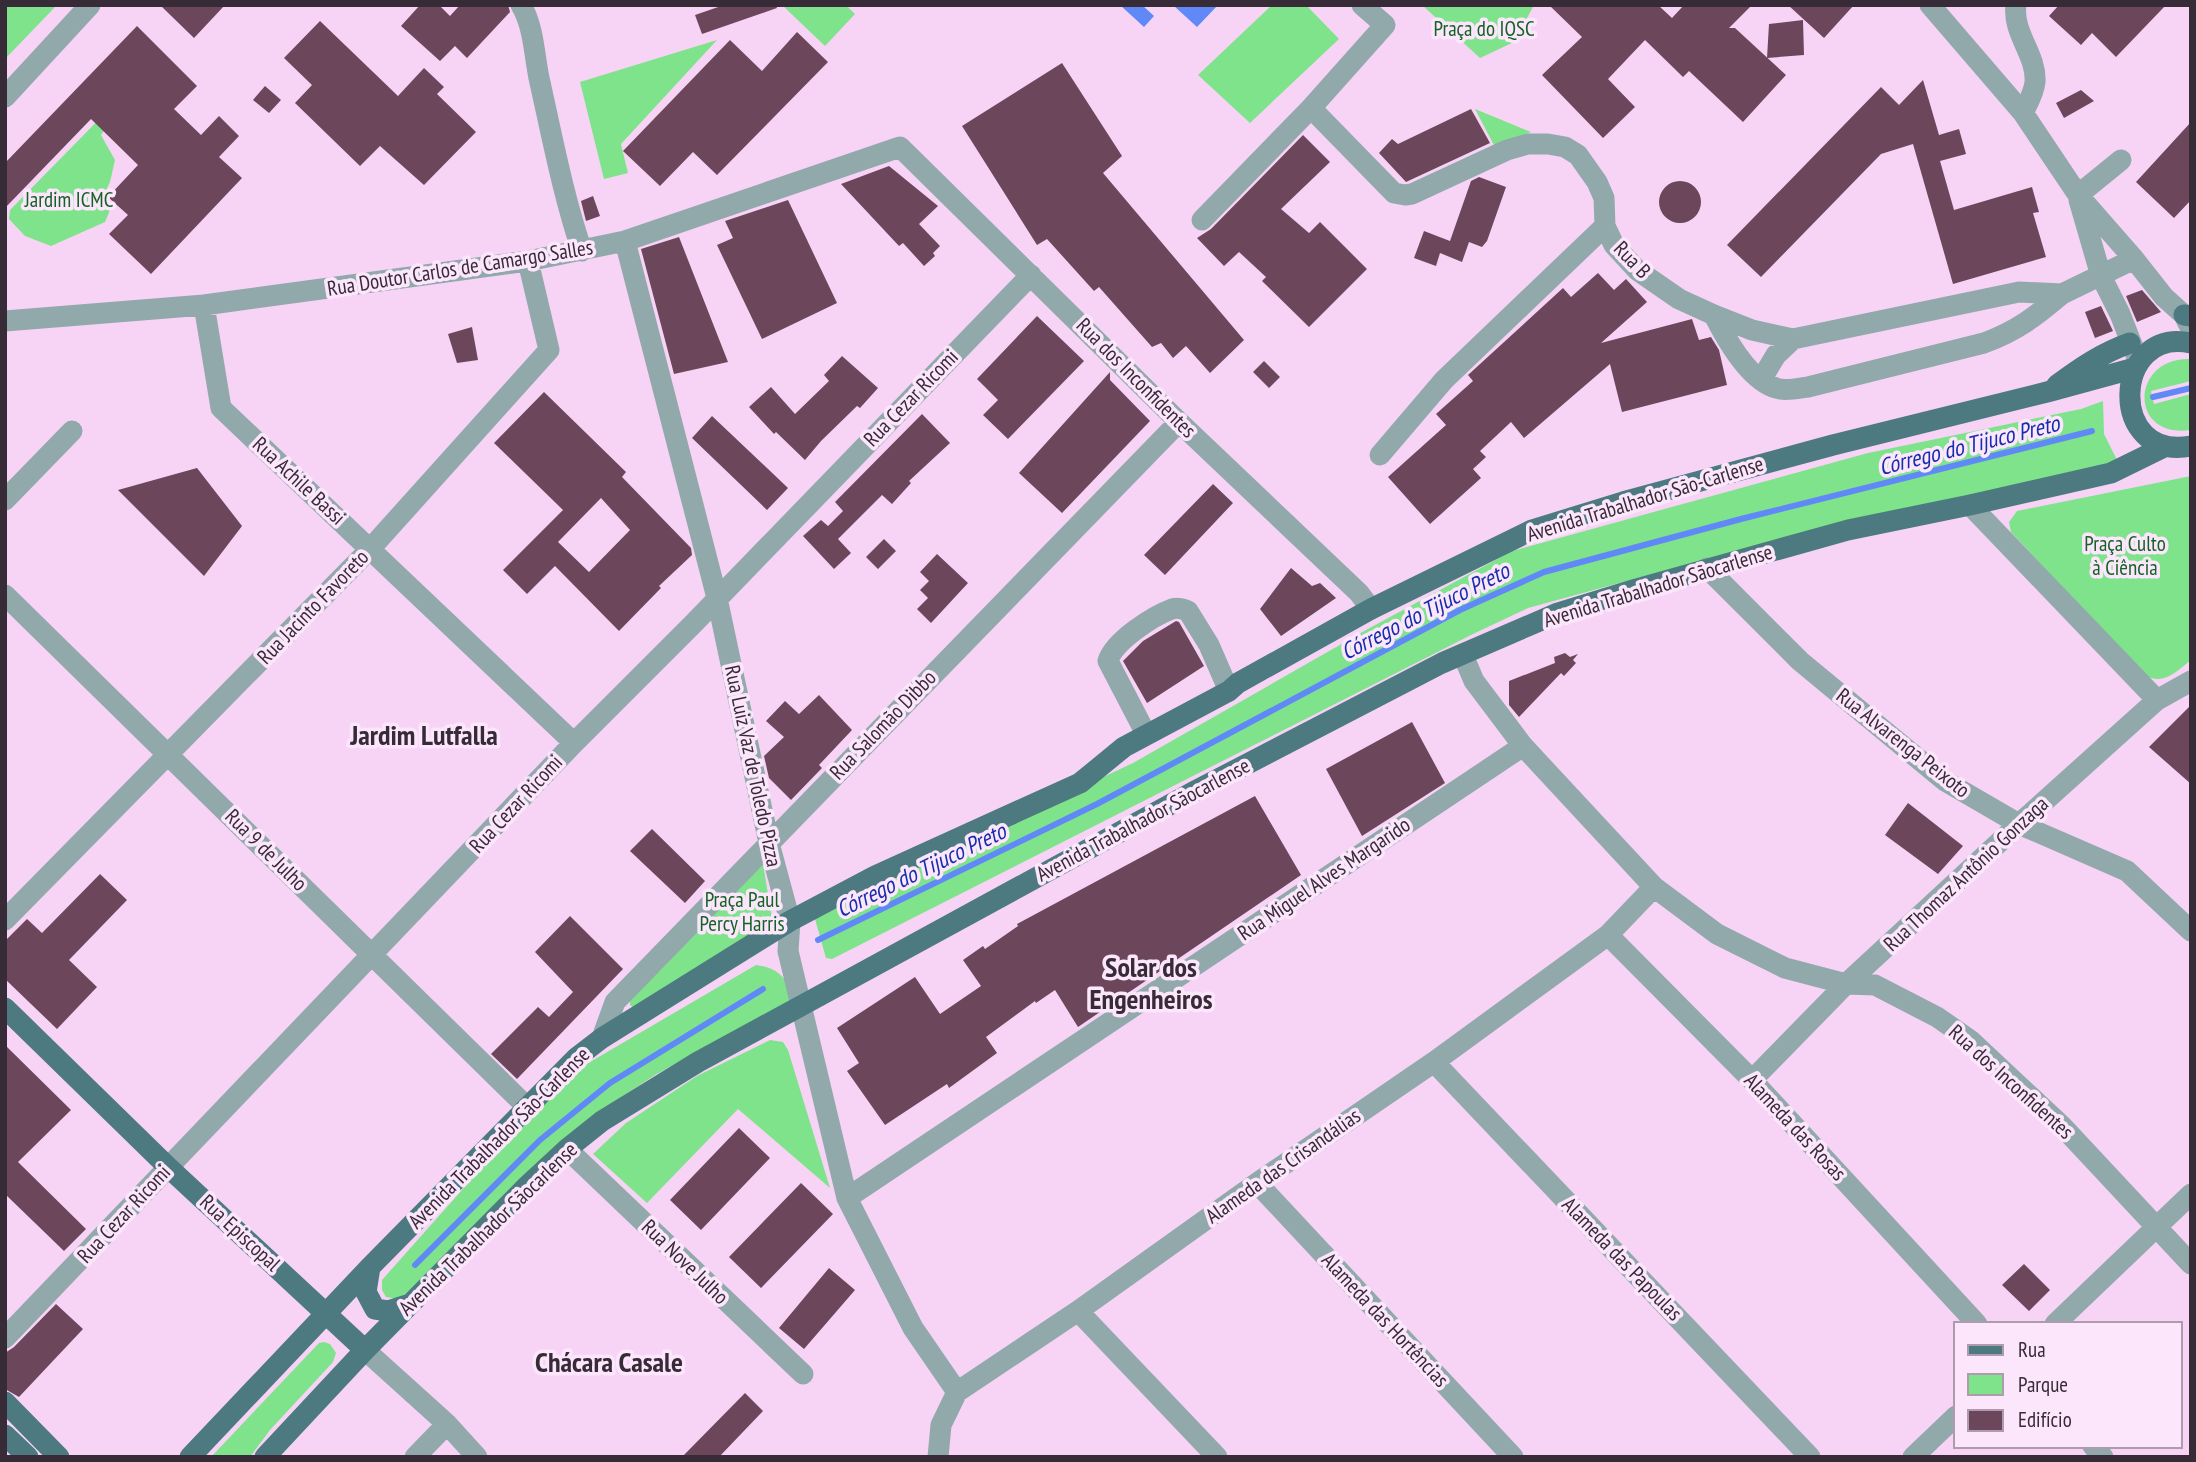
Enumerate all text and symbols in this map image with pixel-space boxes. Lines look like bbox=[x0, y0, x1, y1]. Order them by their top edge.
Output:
park label: Praça do IQSC bbox=[1433, 15, 1535, 42]
park label: Jardim ICMC bbox=[24, 186, 114, 213]
street label: Rua Doutor Carlos de Camargo Salles bbox=[325, 233, 595, 302]
street label: Rua B bbox=[1608, 235, 1657, 284]
street label: Rua dos Inconfidentes bbox=[1071, 312, 1202, 443]
street label: Rua Cezar Ricomi bbox=[858, 343, 964, 452]
water label: Córrego do Tijuco Preto bbox=[1876, 408, 2064, 481]
street label: Rua Achile Bassi bbox=[247, 431, 352, 531]
street label: Avenida Trabalhador São-Carlense bbox=[1523, 450, 1766, 547]
park label: Praça Culto à Ciência bbox=[2084, 530, 2166, 581]
street label: Avenida Trabalhador Sãocarlense bbox=[1540, 538, 1776, 633]
street label: Rua Jacinto Favoreto bbox=[251, 544, 374, 670]
water label: Córrego do Tijuco Preto bbox=[1336, 555, 1516, 665]
street label: Rua Luiz Vaz de Toledo Pizza bbox=[719, 663, 788, 869]
street label: Rua Salomão Dibbo bbox=[824, 664, 942, 785]
street label: Rua Alvarenga Peixoto bbox=[1831, 682, 1976, 803]
district label: Jardim Lutfalla bbox=[349, 716, 498, 753]
street label: Rua Cezar Ricomi bbox=[463, 749, 568, 859]
street label: Avenida Trabalhador Sãocarlense bbox=[1031, 752, 1254, 887]
street label: Rua Thomaz Antônio Gonzaga bbox=[1878, 790, 2054, 957]
street label: Rua 9 de Julho bbox=[219, 803, 313, 897]
street label: Rua Miguel Alves Margarido bbox=[1232, 811, 1415, 946]
water label: Córrego do Tijuco Preto bbox=[831, 815, 1012, 923]
park label: Praça Paul Percy Harris bbox=[699, 886, 785, 937]
district label: Solar dos Engenheiros bbox=[1090, 948, 1213, 1017]
street label: Rua dos Inconfidentes bbox=[1943, 1018, 2079, 1145]
street label: Avenida Trabalhador São-Carlense bbox=[402, 1041, 595, 1234]
street label: Alameda das Rosas bbox=[1739, 1067, 1852, 1186]
street label: Alameda das Crisandálias bbox=[1200, 1102, 1366, 1229]
street label: Avenida Trabalhador Sãocarlense bbox=[393, 1136, 583, 1321]
street label: Rua Cezar Ricomi bbox=[71, 1159, 176, 1269]
street label: Rua Episcopal bbox=[194, 1189, 286, 1277]
street label: Alameda das Papoulas bbox=[1557, 1191, 1688, 1326]
street label: Rua Nove Julho bbox=[636, 1213, 735, 1310]
street label: Alameda das Hortências bbox=[1316, 1247, 1455, 1393]
legend bbox=[1954, 1322, 2182, 1448]
text: Rua bbox=[2018, 1336, 2046, 1363]
district label: Chácara Casale bbox=[535, 1343, 683, 1380]
text: Parque bbox=[2018, 1371, 2068, 1398]
text: Edifício bbox=[2018, 1406, 2072, 1433]

